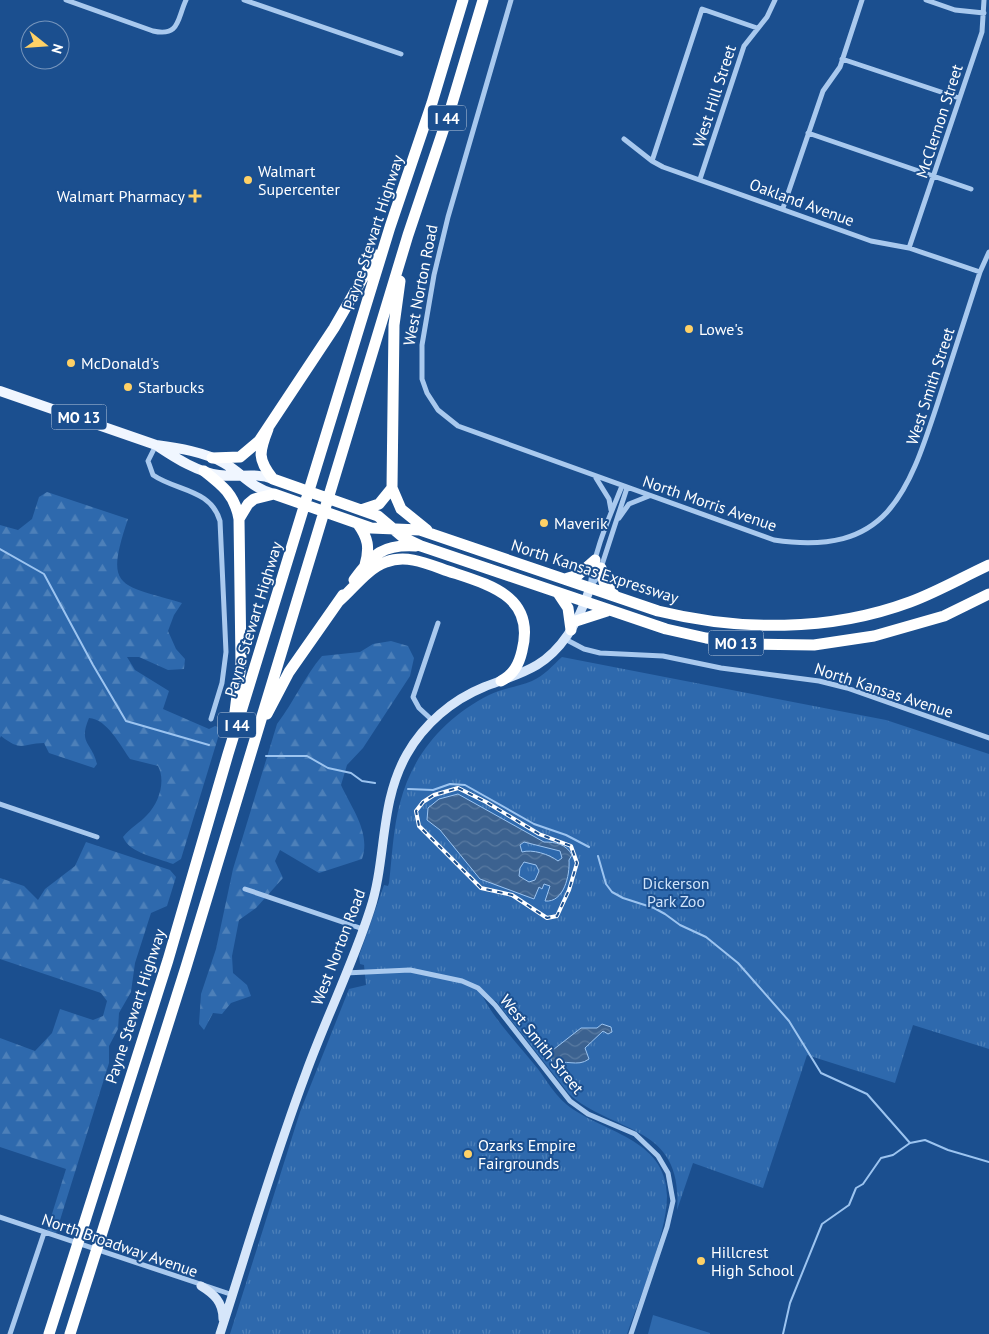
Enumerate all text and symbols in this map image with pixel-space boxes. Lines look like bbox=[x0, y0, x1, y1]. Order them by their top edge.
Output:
north arrow bbox=[20, 20, 70, 70]
text: N bbox=[47, 42, 67, 56]
street label: West Hill Street bbox=[688, 42, 740, 150]
street label: McClernon Street bbox=[911, 61, 967, 180]
road number: I 44 bbox=[428, 106, 466, 130]
street label: Payne Stewart Highway bbox=[339, 152, 408, 312]
place label: Walmart Supercenter bbox=[258, 161, 340, 199]
marker: Walmart Supercenter bbox=[242, 174, 254, 186]
street label: Oakland Avenue bbox=[747, 174, 857, 230]
place label: Walmart Pharmacy bbox=[57, 186, 186, 206]
marker: Walmart Pharmacy bbox=[189, 190, 201, 202]
street label: West Norton Road bbox=[398, 223, 442, 347]
place label: Lowe's bbox=[699, 319, 744, 339]
marker: Lowe's bbox=[683, 323, 695, 335]
street label: West Smith Street bbox=[902, 324, 959, 447]
place label: McDonald's bbox=[81, 353, 159, 373]
marker: McDonald's bbox=[65, 357, 77, 369]
place label: Starbucks bbox=[138, 377, 204, 397]
marker: Starbucks bbox=[122, 381, 134, 393]
road number: MO 13 bbox=[52, 404, 106, 430]
street label: North Morris Avenue bbox=[640, 471, 780, 535]
place label: Maverik bbox=[554, 513, 608, 533]
marker: Maverik bbox=[538, 517, 550, 529]
street label: North Kansas Expressway bbox=[509, 534, 682, 608]
street label: Payne Stewart Highway bbox=[220, 538, 286, 699]
road number: MO 13 bbox=[708, 630, 764, 656]
street label: North Kansas Avenue bbox=[812, 658, 956, 722]
road number: I 44 bbox=[218, 712, 256, 738]
park label: Dickerson Park Zoo bbox=[642, 873, 710, 911]
street label: West Norton Road bbox=[307, 886, 369, 1008]
street label: Payne Stewart Highway bbox=[101, 926, 170, 1086]
street label: West Smith Street bbox=[496, 990, 589, 1098]
place label: Ozarks Empire Fairgrounds bbox=[478, 1135, 576, 1173]
marker: Ozarks Empire Fairgrounds bbox=[462, 1148, 474, 1160]
street label: North Broadway Avenue bbox=[39, 1209, 201, 1281]
place label: Hillcrest High School bbox=[711, 1242, 794, 1280]
marker: Hillcrest High School bbox=[695, 1255, 707, 1267]

